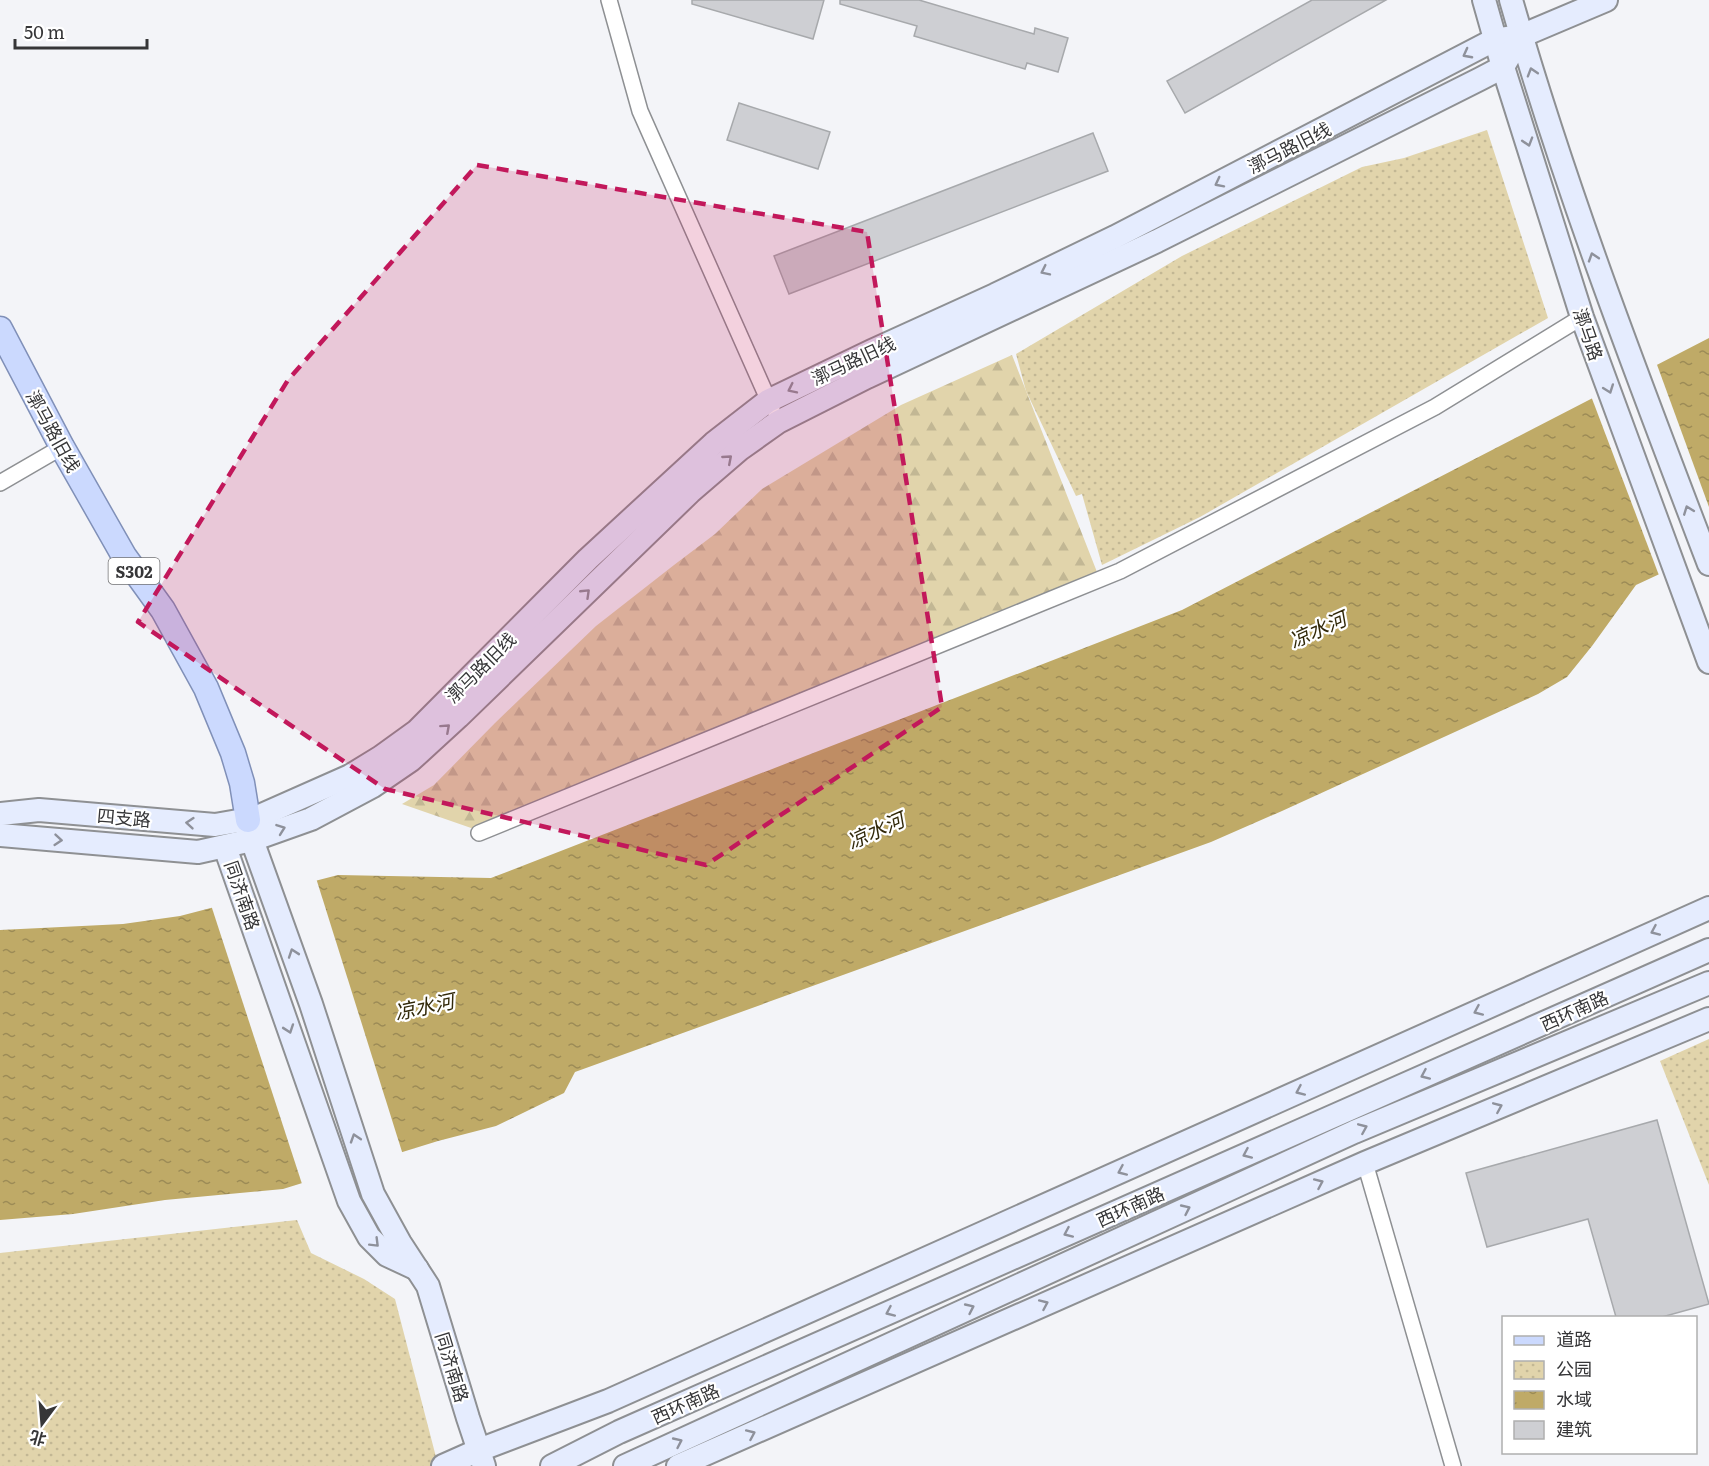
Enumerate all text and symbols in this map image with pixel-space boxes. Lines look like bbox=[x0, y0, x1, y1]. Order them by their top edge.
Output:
scale bar bbox=[15, 12, 147, 50]
text: 50 m bbox=[24, 18, 65, 45]
one-way arrow bbox=[1462, 47, 1473, 58]
one-way arrow bbox=[1527, 67, 1540, 78]
street label: 漷马路旧线 bbox=[1243, 115, 1335, 179]
one-way arrow bbox=[1520, 136, 1533, 147]
one-way arrow bbox=[1215, 176, 1226, 187]
one-way arrow bbox=[1588, 252, 1601, 263]
one-way arrow bbox=[1041, 264, 1052, 275]
street label: 漷马路 bbox=[1567, 304, 1611, 364]
street label: 漷马路旧线 bbox=[807, 329, 899, 391]
one-way arrow bbox=[788, 381, 799, 393]
one-way arrow bbox=[1602, 383, 1614, 394]
street label: 漷马路旧线 bbox=[20, 385, 88, 477]
one-way arrow bbox=[721, 455, 732, 466]
one-way arrow bbox=[1683, 505, 1695, 516]
road number: S302 bbox=[108, 558, 160, 584]
one-way arrow bbox=[579, 589, 590, 600]
water label: 凉水河 bbox=[1283, 600, 1354, 654]
street label: 漷马路旧线 bbox=[439, 626, 521, 708]
one-way arrow bbox=[439, 724, 450, 735]
street label: 四支路 bbox=[96, 801, 152, 833]
water label: 凉水河 bbox=[841, 801, 912, 855]
one-way arrow bbox=[185, 817, 194, 830]
one-way arrow bbox=[275, 824, 286, 837]
one-way arrow bbox=[54, 833, 63, 846]
street label: 同济南路 bbox=[219, 857, 267, 933]
one-way arrow bbox=[1651, 924, 1662, 936]
one-way arrow bbox=[288, 948, 300, 959]
water label: 凉水河 bbox=[392, 983, 460, 1026]
street label: 西环南路 bbox=[1536, 983, 1612, 1037]
one-way arrow bbox=[1473, 1004, 1484, 1016]
one-way arrow bbox=[282, 1023, 295, 1034]
one-way arrow bbox=[1420, 1068, 1431, 1080]
one-way arrow bbox=[1295, 1084, 1306, 1096]
one-way arrow bbox=[1492, 1102, 1503, 1114]
one-way arrow bbox=[1357, 1123, 1368, 1135]
one-way arrow bbox=[349, 1133, 362, 1144]
one-way arrow bbox=[1242, 1147, 1253, 1159]
one-way arrow bbox=[1117, 1164, 1128, 1176]
street label: 西环南路 bbox=[1092, 1179, 1168, 1233]
one-way arrow bbox=[1312, 1179, 1323, 1191]
one-way arrow bbox=[1179, 1204, 1190, 1216]
one-way arrow bbox=[1064, 1226, 1075, 1238]
one-way arrow bbox=[368, 1236, 379, 1247]
one-way arrow bbox=[1038, 1300, 1049, 1312]
one-way arrow bbox=[964, 1303, 975, 1315]
one-way arrow bbox=[885, 1305, 896, 1317]
legend bbox=[1502, 1316, 1697, 1454]
text: 道路 bbox=[1556, 1325, 1592, 1352]
street label: 同济南路 bbox=[430, 1329, 476, 1405]
text: 公园 bbox=[1556, 1355, 1592, 1382]
street label: 西环南路 bbox=[647, 1376, 723, 1430]
text: 水域 bbox=[1556, 1385, 1592, 1412]
north arrow bbox=[12, 1394, 72, 1454]
text: 建筑 bbox=[1556, 1415, 1592, 1442]
text: 北 bbox=[27, 1426, 49, 1453]
one-way arrow bbox=[744, 1429, 755, 1441]
one-way arrow bbox=[672, 1437, 683, 1449]

